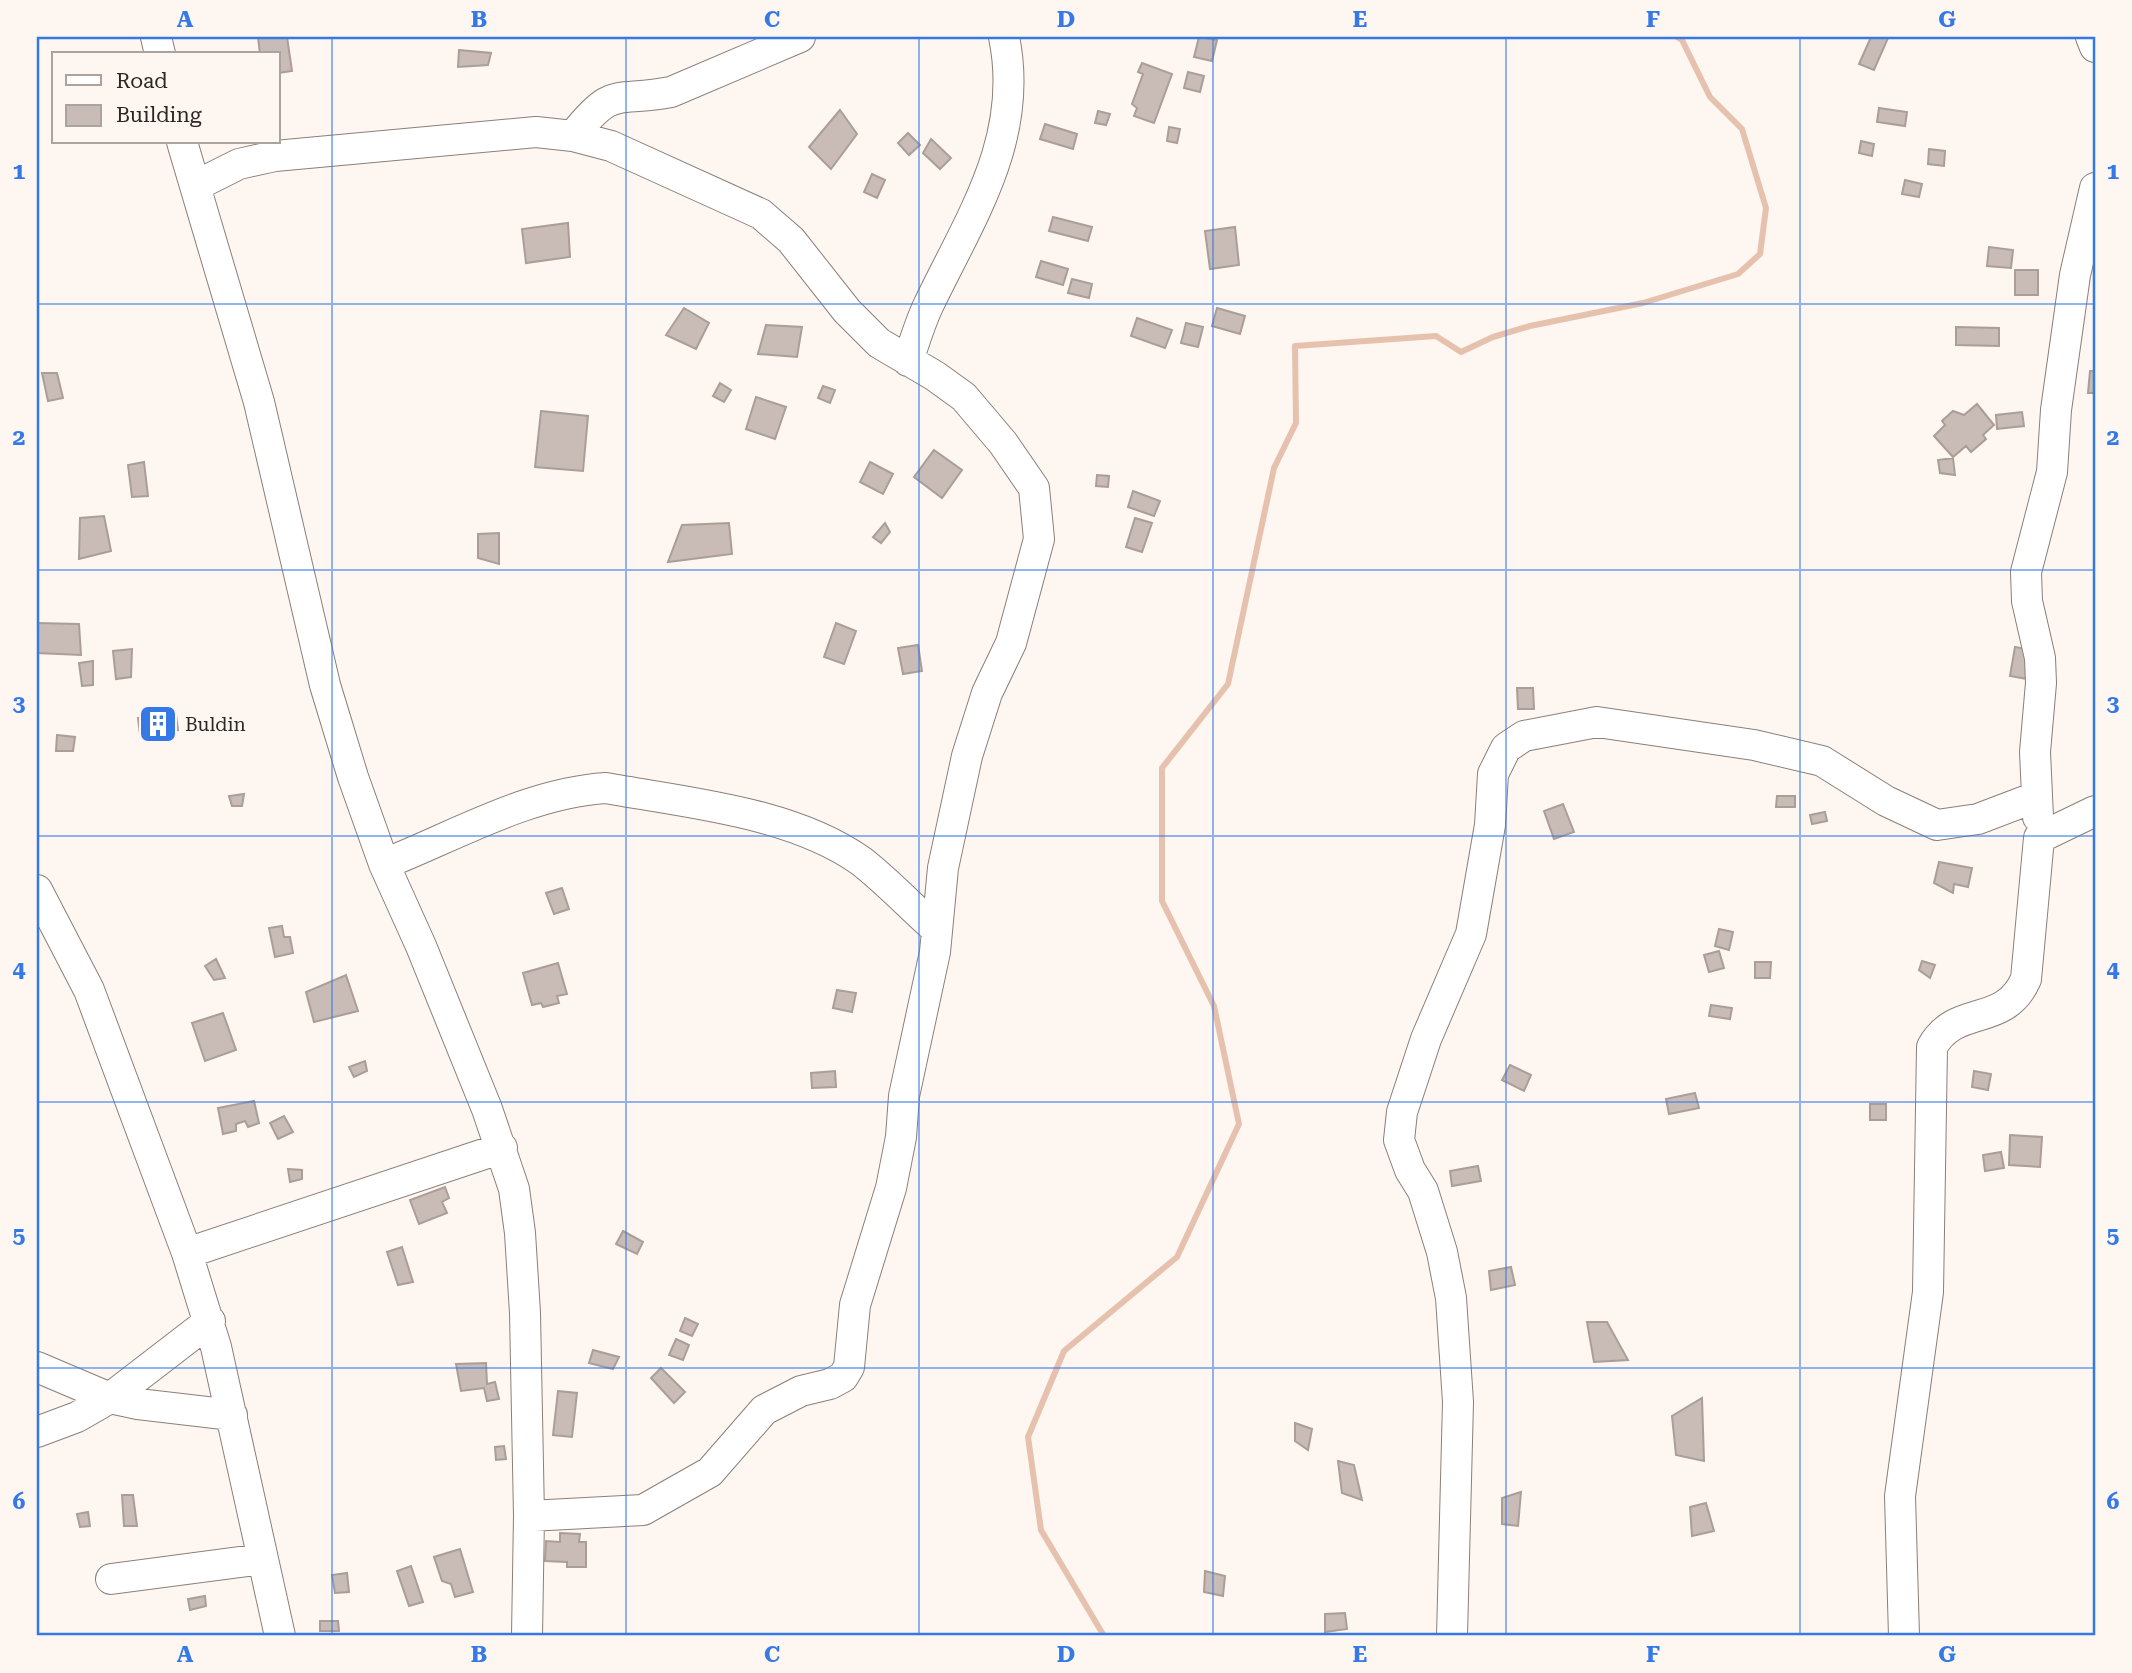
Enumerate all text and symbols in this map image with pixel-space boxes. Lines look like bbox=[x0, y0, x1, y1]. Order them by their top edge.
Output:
text: A bbox=[177, 6, 194, 33]
text: B bbox=[471, 6, 487, 33]
text: C bbox=[764, 6, 780, 33]
text: D bbox=[1057, 6, 1075, 33]
text: E bbox=[1353, 6, 1367, 33]
text: F bbox=[1646, 6, 1660, 33]
text: G bbox=[1938, 6, 1956, 33]
legend bbox=[52, 52, 280, 144]
text: Road bbox=[116, 69, 168, 93]
text: Building bbox=[116, 103, 202, 127]
text: 1 bbox=[13, 158, 26, 185]
text: 1 bbox=[2107, 158, 2120, 185]
text: 2 bbox=[13, 424, 25, 451]
text: 2 bbox=[2107, 424, 2119, 451]
text: 3 bbox=[13, 690, 26, 717]
text: 3 bbox=[2107, 690, 2120, 717]
building icon: Buldin bbox=[137, 703, 179, 745]
place label: Buldin bbox=[185, 713, 246, 736]
text: 4 bbox=[13, 956, 26, 983]
text: 4 bbox=[2107, 956, 2120, 983]
text: 5 bbox=[13, 1222, 26, 1249]
text: 5 bbox=[2107, 1222, 2120, 1249]
text: 6 bbox=[13, 1488, 26, 1515]
text: 6 bbox=[2107, 1488, 2120, 1515]
text: A bbox=[177, 1641, 194, 1668]
text: B bbox=[471, 1641, 487, 1668]
text: C bbox=[764, 1641, 780, 1668]
text: D bbox=[1057, 1641, 1075, 1668]
text: E bbox=[1353, 1641, 1367, 1668]
text: F bbox=[1646, 1641, 1660, 1668]
text: G bbox=[1938, 1641, 1956, 1668]

